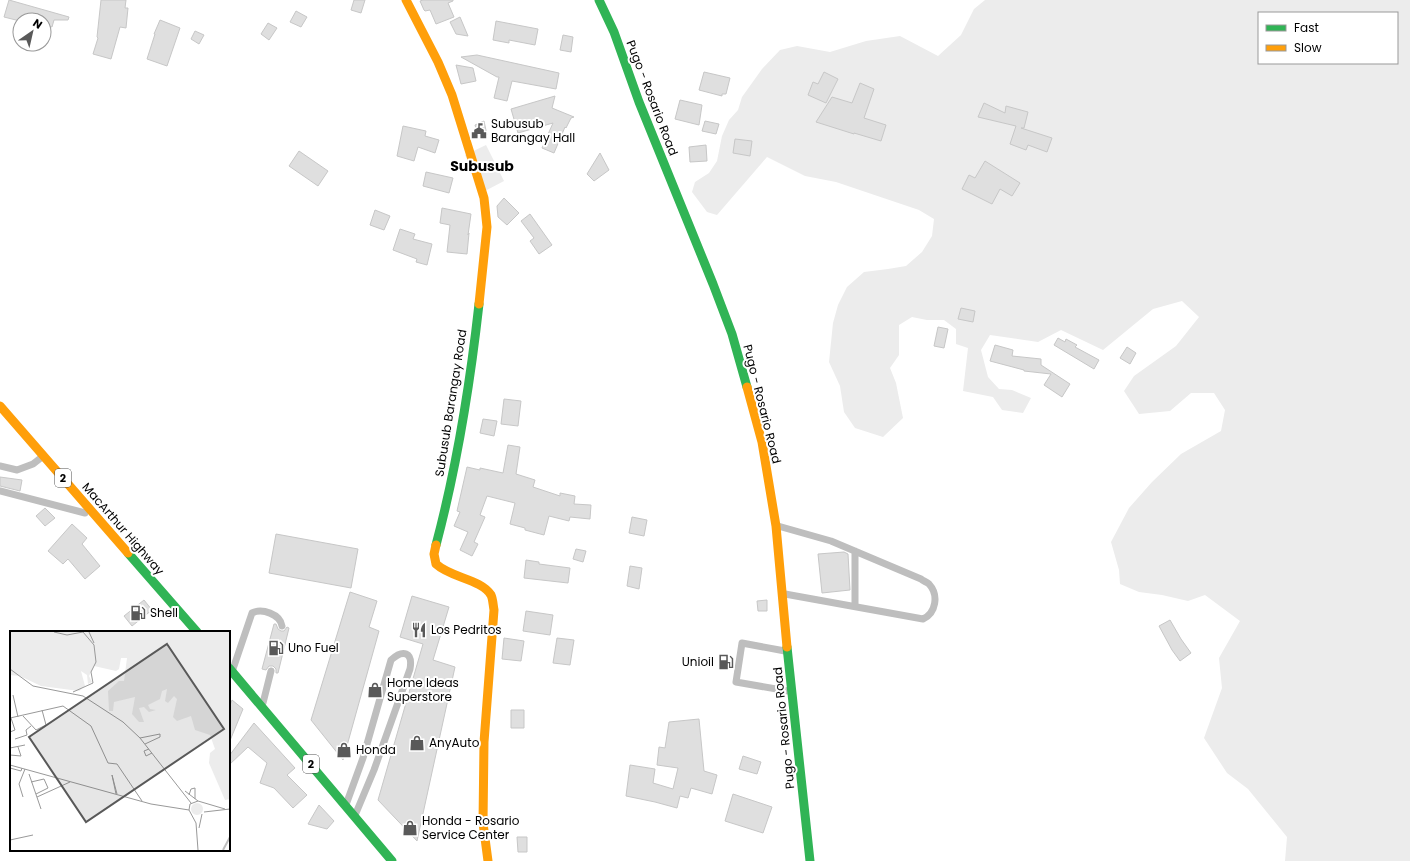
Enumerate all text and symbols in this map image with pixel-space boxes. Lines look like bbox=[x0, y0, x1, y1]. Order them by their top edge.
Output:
north arrow bbox=[12, 12, 52, 52]
legend bbox=[1258, 12, 1398, 64]
text: N bbox=[30, 15, 45, 33]
text: Fast bbox=[1294, 19, 1319, 36]
street label: Pugo - Rosario Road bbox=[623, 38, 682, 158]
text: Slow bbox=[1294, 39, 1322, 56]
place label: Subusub Barangay Hall bbox=[491, 115, 575, 146]
public building icon: Subusub Barangay Hall bbox=[470, 122, 488, 140]
district label: Subusub bbox=[450, 156, 514, 176]
street label: Subusub Barangay Road bbox=[430, 328, 471, 478]
street label: Pugo - Rosario Road bbox=[739, 342, 786, 465]
road number: 2 bbox=[55, 469, 71, 487]
street label: MacArthur Highway bbox=[78, 479, 168, 579]
fuel station icon: Shell bbox=[129, 604, 147, 622]
place label: Shell bbox=[150, 604, 178, 621]
restaurant icon: Los Pedritos bbox=[410, 621, 428, 639]
place label: Los Pedritos bbox=[431, 621, 502, 638]
inset map bbox=[10, 631, 230, 851]
fuel station icon: Uno Fuel bbox=[267, 639, 285, 657]
place label: Uno Fuel bbox=[288, 639, 339, 656]
place label: Unioil bbox=[682, 653, 714, 670]
fuel station icon: Unioil bbox=[717, 653, 735, 671]
street label: Pugo - Rosario Road bbox=[769, 666, 798, 790]
place label: Home Ideas Superstore bbox=[387, 674, 459, 705]
shop icon: Home Ideas Superstore bbox=[366, 681, 384, 699]
shop icon: AnyAuto bbox=[408, 734, 426, 752]
place label: AnyAuto bbox=[429, 734, 480, 751]
shop icon: Honda bbox=[335, 741, 353, 759]
place label: Honda bbox=[356, 741, 396, 758]
road number: 2 bbox=[303, 755, 319, 773]
place label: Honda - Rosario Service Center bbox=[422, 812, 520, 843]
shop icon: Honda - Rosario Service Center bbox=[401, 819, 419, 837]

